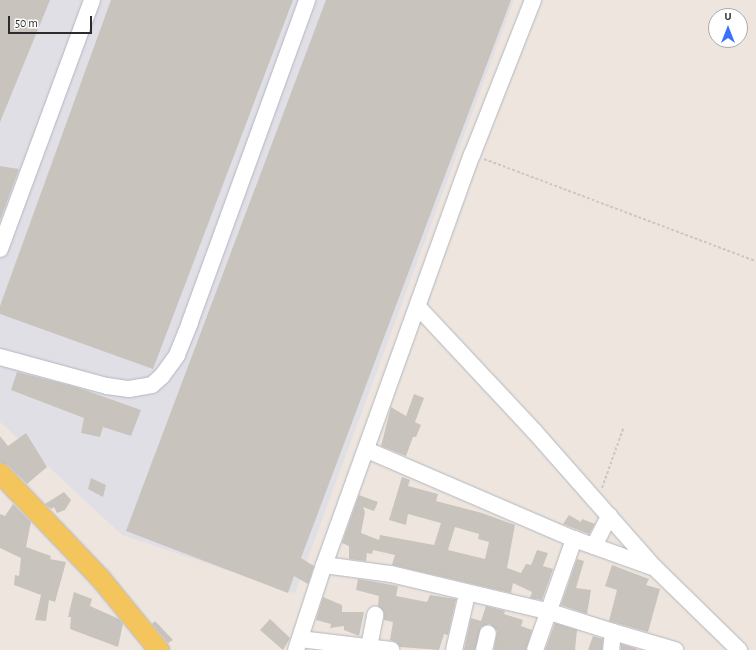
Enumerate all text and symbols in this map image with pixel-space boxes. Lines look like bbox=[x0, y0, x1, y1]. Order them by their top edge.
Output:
scale bar bbox=[10, 8, 94, 34]
north arrow bbox=[708, 8, 748, 48]
text: U bbox=[724, 11, 732, 22]
text: 50 m bbox=[15, 17, 38, 29]

